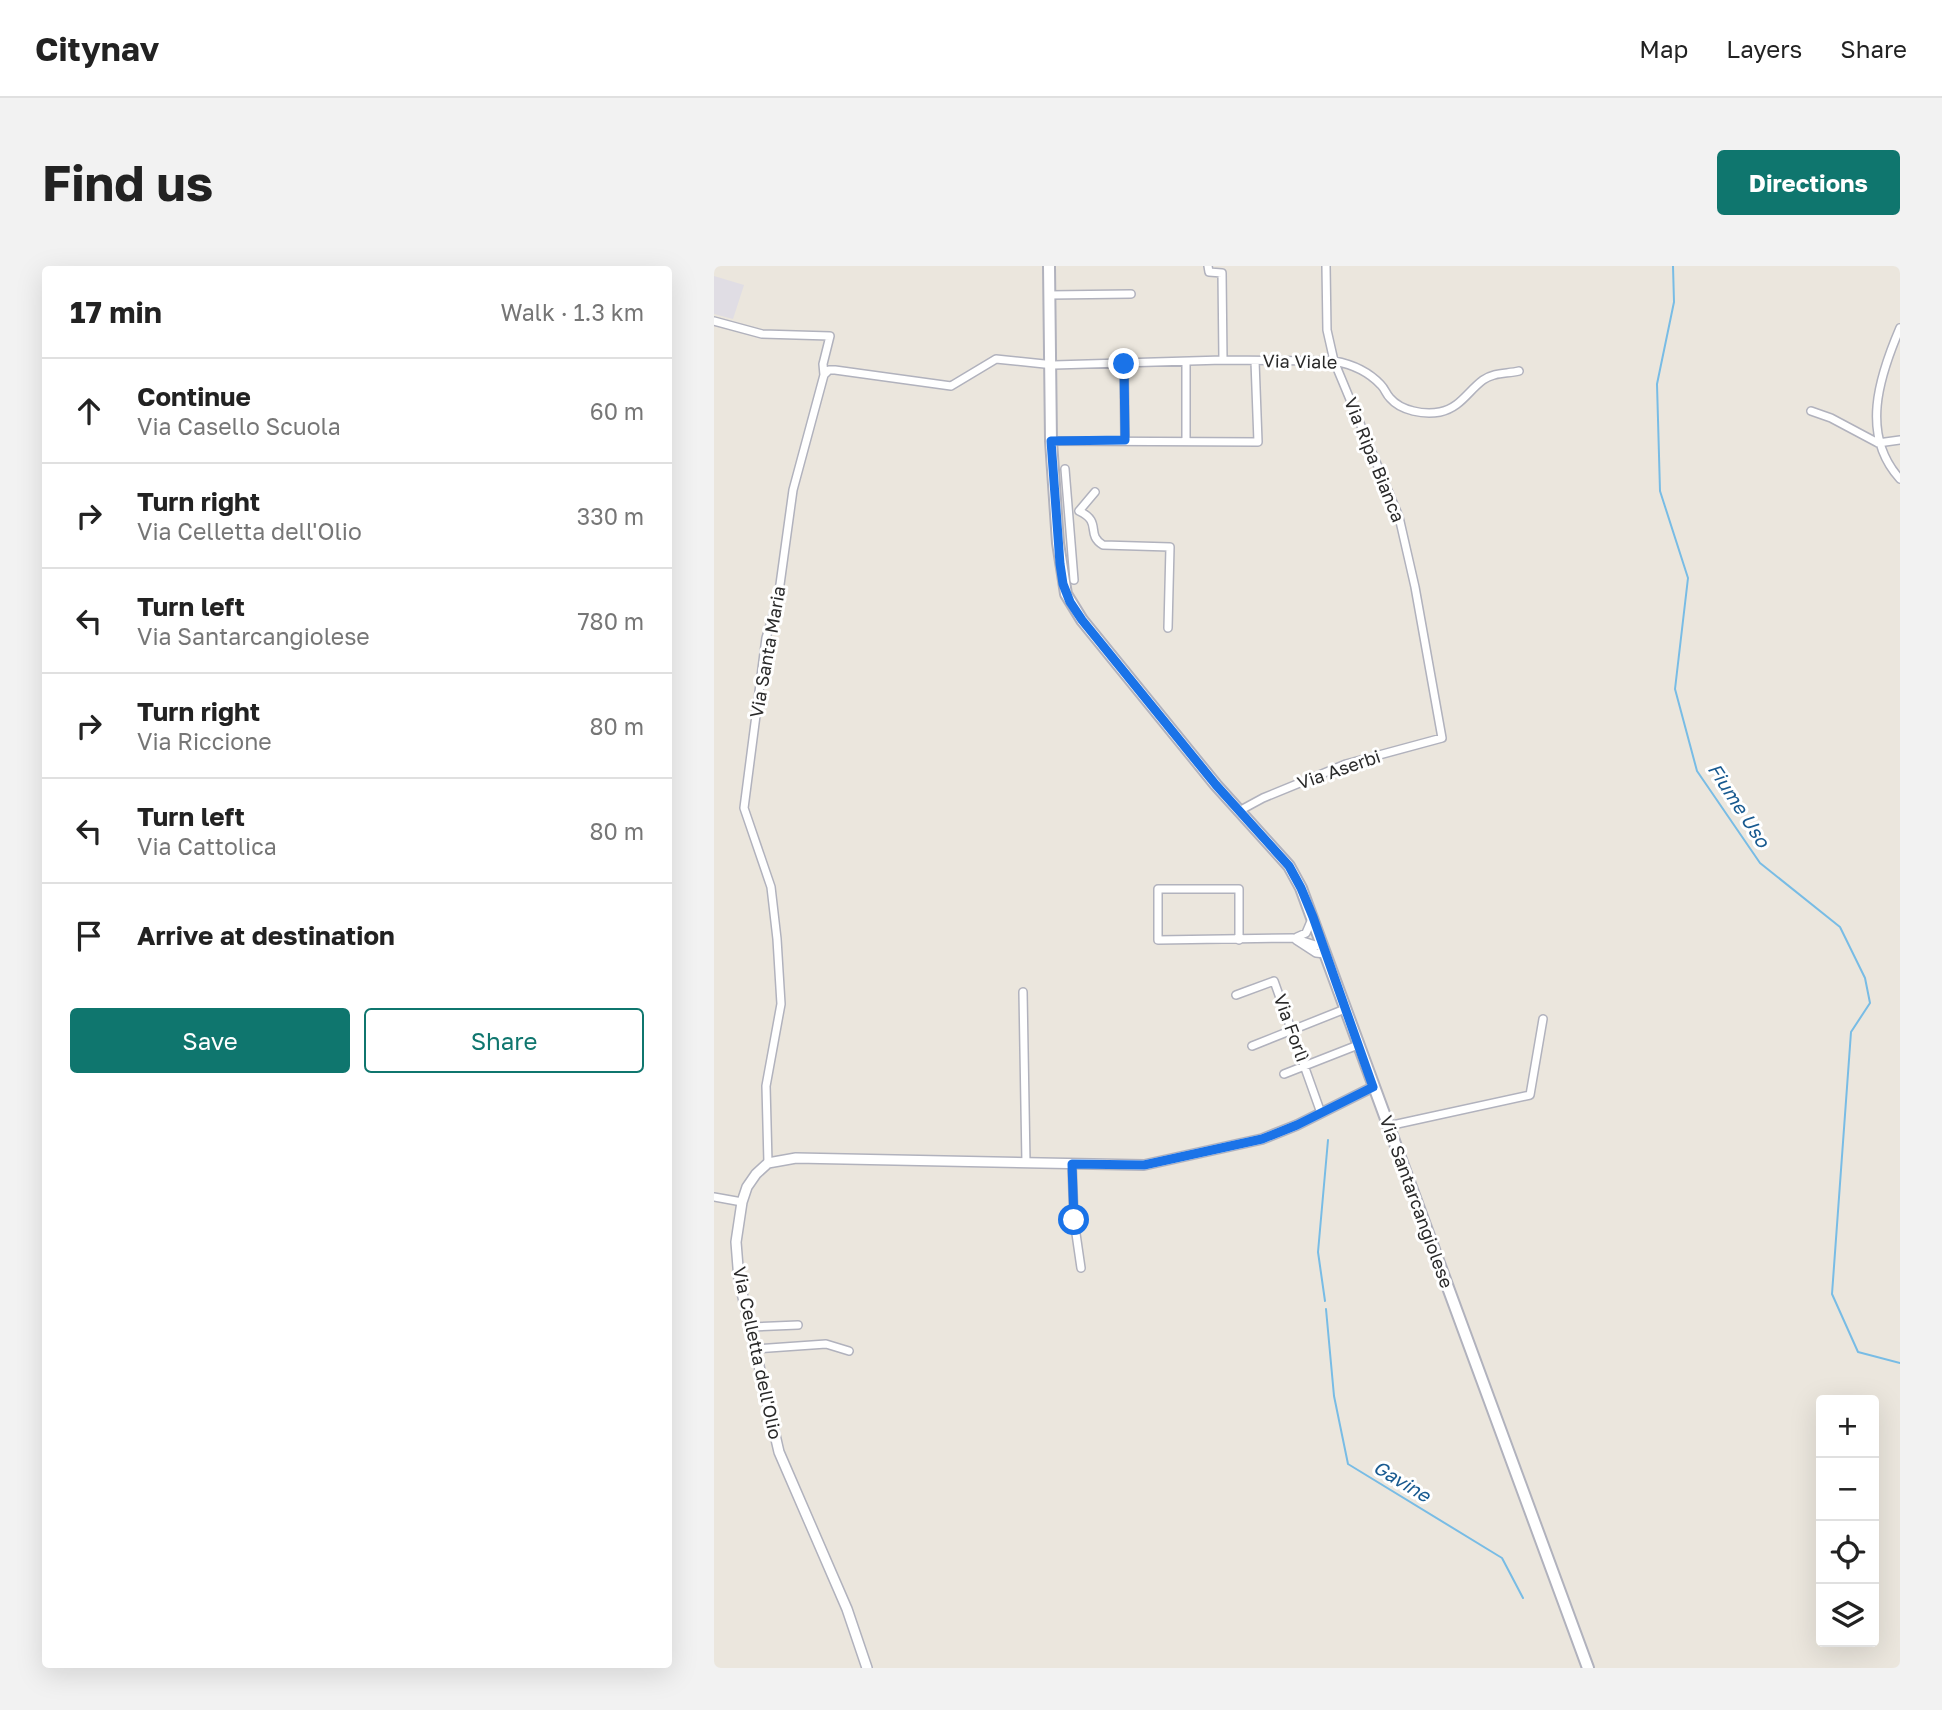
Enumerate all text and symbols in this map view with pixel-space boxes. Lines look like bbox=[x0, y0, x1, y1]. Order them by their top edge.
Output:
text: Citynav bbox=[35, 29, 159, 68]
text: Map bbox=[1639, 34, 1688, 63]
text: Layers bbox=[1726, 34, 1802, 63]
text: Share bbox=[1840, 34, 1907, 63]
button: Directions bbox=[1717, 150, 1900, 215]
text: Find us bbox=[42, 153, 213, 212]
text: 17 min bbox=[70, 294, 162, 330]
text: Walk · 1.3 km bbox=[500, 298, 644, 326]
route end bbox=[1108, 348, 1139, 379]
street label: Via Viale bbox=[1263, 349, 1338, 373]
text: Continue bbox=[137, 381, 251, 412]
icon: ahead bbox=[70, 392, 108, 430]
street label: Via Ripa Bianca bbox=[1340, 394, 1410, 525]
text: 60 m bbox=[590, 397, 644, 425]
text: Via Casello Scuola bbox=[137, 412, 341, 440]
text: Turn right bbox=[137, 486, 260, 517]
icon: right bbox=[70, 497, 108, 535]
text: 330 m bbox=[577, 502, 644, 530]
text: Via Celletta dell'Olio bbox=[137, 517, 362, 545]
street label: Via Santa Maria bbox=[745, 584, 789, 720]
text: Turn left bbox=[137, 591, 245, 622]
icon: left bbox=[70, 602, 108, 640]
text: 780 m bbox=[577, 607, 644, 635]
text: Via Santarcangiolese bbox=[137, 622, 370, 650]
text: Turn right bbox=[137, 696, 260, 727]
icon: right bbox=[70, 707, 108, 745]
text: 80 m bbox=[590, 712, 644, 740]
text: Via Riccione bbox=[137, 727, 272, 755]
street label: Via Aserbi bbox=[1294, 745, 1383, 794]
water label: Fiume Uso bbox=[1704, 758, 1776, 853]
text: Turn left bbox=[137, 801, 245, 832]
icon: left bbox=[70, 812, 108, 850]
text: 80 m bbox=[590, 817, 644, 845]
text: Via Cattolica bbox=[137, 832, 277, 860]
icon: arrive bbox=[70, 917, 108, 955]
text: Arrive at destination bbox=[137, 920, 395, 951]
street label: Via Forlì bbox=[1270, 991, 1314, 1065]
button: Save bbox=[70, 1008, 350, 1073]
button: Share bbox=[364, 1008, 644, 1073]
street label: Via Santarcangiolese bbox=[1375, 1112, 1458, 1291]
route start bbox=[1058, 1204, 1089, 1235]
street label: Via Celletta dell'Olio bbox=[729, 1264, 787, 1441]
map controls bbox=[1816, 1395, 1879, 1647]
button: + bbox=[1816, 1395, 1879, 1458]
water label: Gavine bbox=[1370, 1455, 1437, 1507]
button: − bbox=[1816, 1458, 1879, 1521]
button: locate bbox=[1816, 1521, 1879, 1584]
button: layers bbox=[1816, 1584, 1879, 1647]

